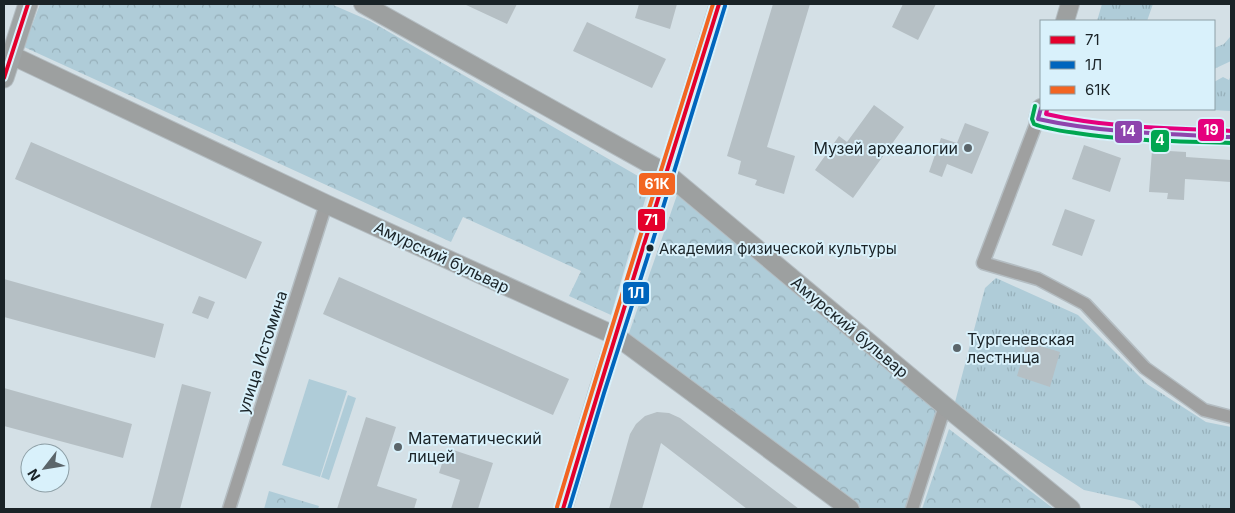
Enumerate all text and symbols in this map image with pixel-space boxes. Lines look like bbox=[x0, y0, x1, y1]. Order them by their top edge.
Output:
legend bbox=[1040, 20, 1215, 110]
text: 71 bbox=[1085, 30, 1100, 49]
text: 1Л bbox=[1085, 55, 1102, 74]
text: 61К bbox=[1085, 80, 1110, 99]
line badge: 19 bbox=[1197, 118, 1225, 142]
line badge: 14 bbox=[1114, 120, 1143, 144]
text: 19 bbox=[1203, 121, 1219, 138]
text: 14 bbox=[1120, 122, 1136, 139]
line badge: 4 bbox=[1150, 129, 1170, 153]
text: 4 bbox=[1155, 131, 1165, 148]
place label: Музей археалогии bbox=[813, 138, 958, 158]
marker: Музей археалогии bbox=[962, 142, 974, 154]
line badge: 61К bbox=[638, 172, 676, 196]
text: 61К bbox=[644, 175, 670, 192]
line badge: 71 bbox=[637, 208, 666, 232]
text: 71 bbox=[644, 211, 658, 228]
street label: Амурский бульвар bbox=[371, 217, 513, 297]
place label: Академия физической культуры bbox=[659, 239, 897, 258]
marker: Академия физической культуры bbox=[645, 243, 655, 253]
street label: Амурский бульвар bbox=[787, 272, 913, 382]
line badge: 1Л bbox=[622, 281, 650, 305]
text: 1Л bbox=[628, 284, 644, 301]
street label: улица Истомина bbox=[233, 288, 291, 416]
place label: Тургеневская лестница bbox=[967, 329, 1075, 367]
marker: Тургеневская лестница bbox=[951, 342, 963, 354]
place label: Математический лицей bbox=[408, 428, 542, 466]
marker: Математический лицей bbox=[392, 441, 404, 453]
north arrow bbox=[20, 443, 70, 493]
text: N bbox=[23, 466, 43, 484]

